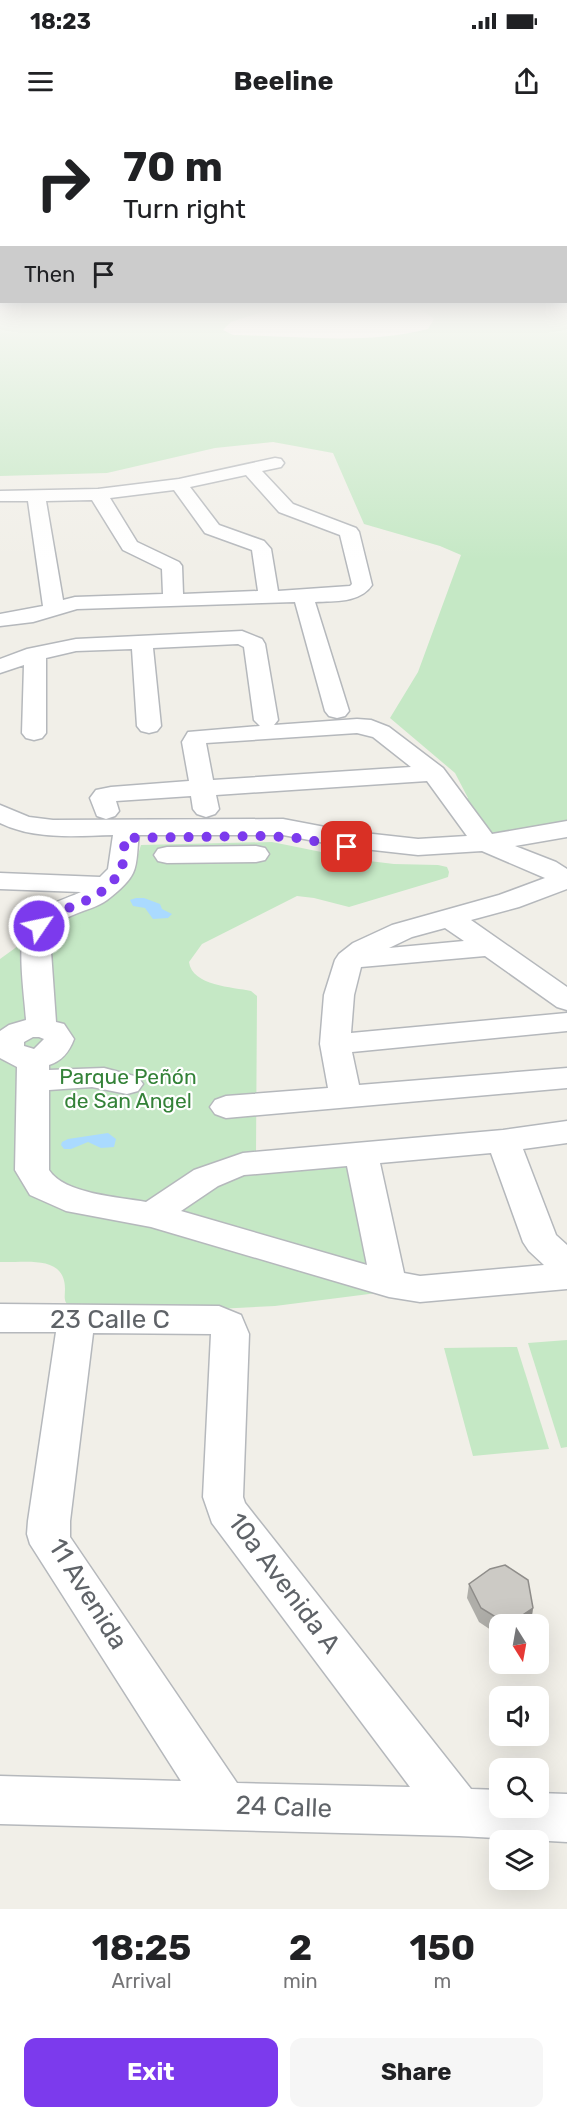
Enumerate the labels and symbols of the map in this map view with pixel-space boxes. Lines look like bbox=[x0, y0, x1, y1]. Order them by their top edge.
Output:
pin bbox=[321, 821, 372, 872]
position arrow bbox=[7, 894, 71, 958]
park label: Parque Peñón de San Angel bbox=[59, 1064, 197, 1113]
street label: 23 Calle C bbox=[50, 1304, 170, 1335]
street label: 10a Avenida A bbox=[221, 1507, 347, 1659]
street label: 11 Avenida bbox=[42, 1533, 134, 1655]
north arrow bbox=[489, 1614, 549, 1674]
street label: 24 Calle bbox=[235, 1790, 333, 1824]

